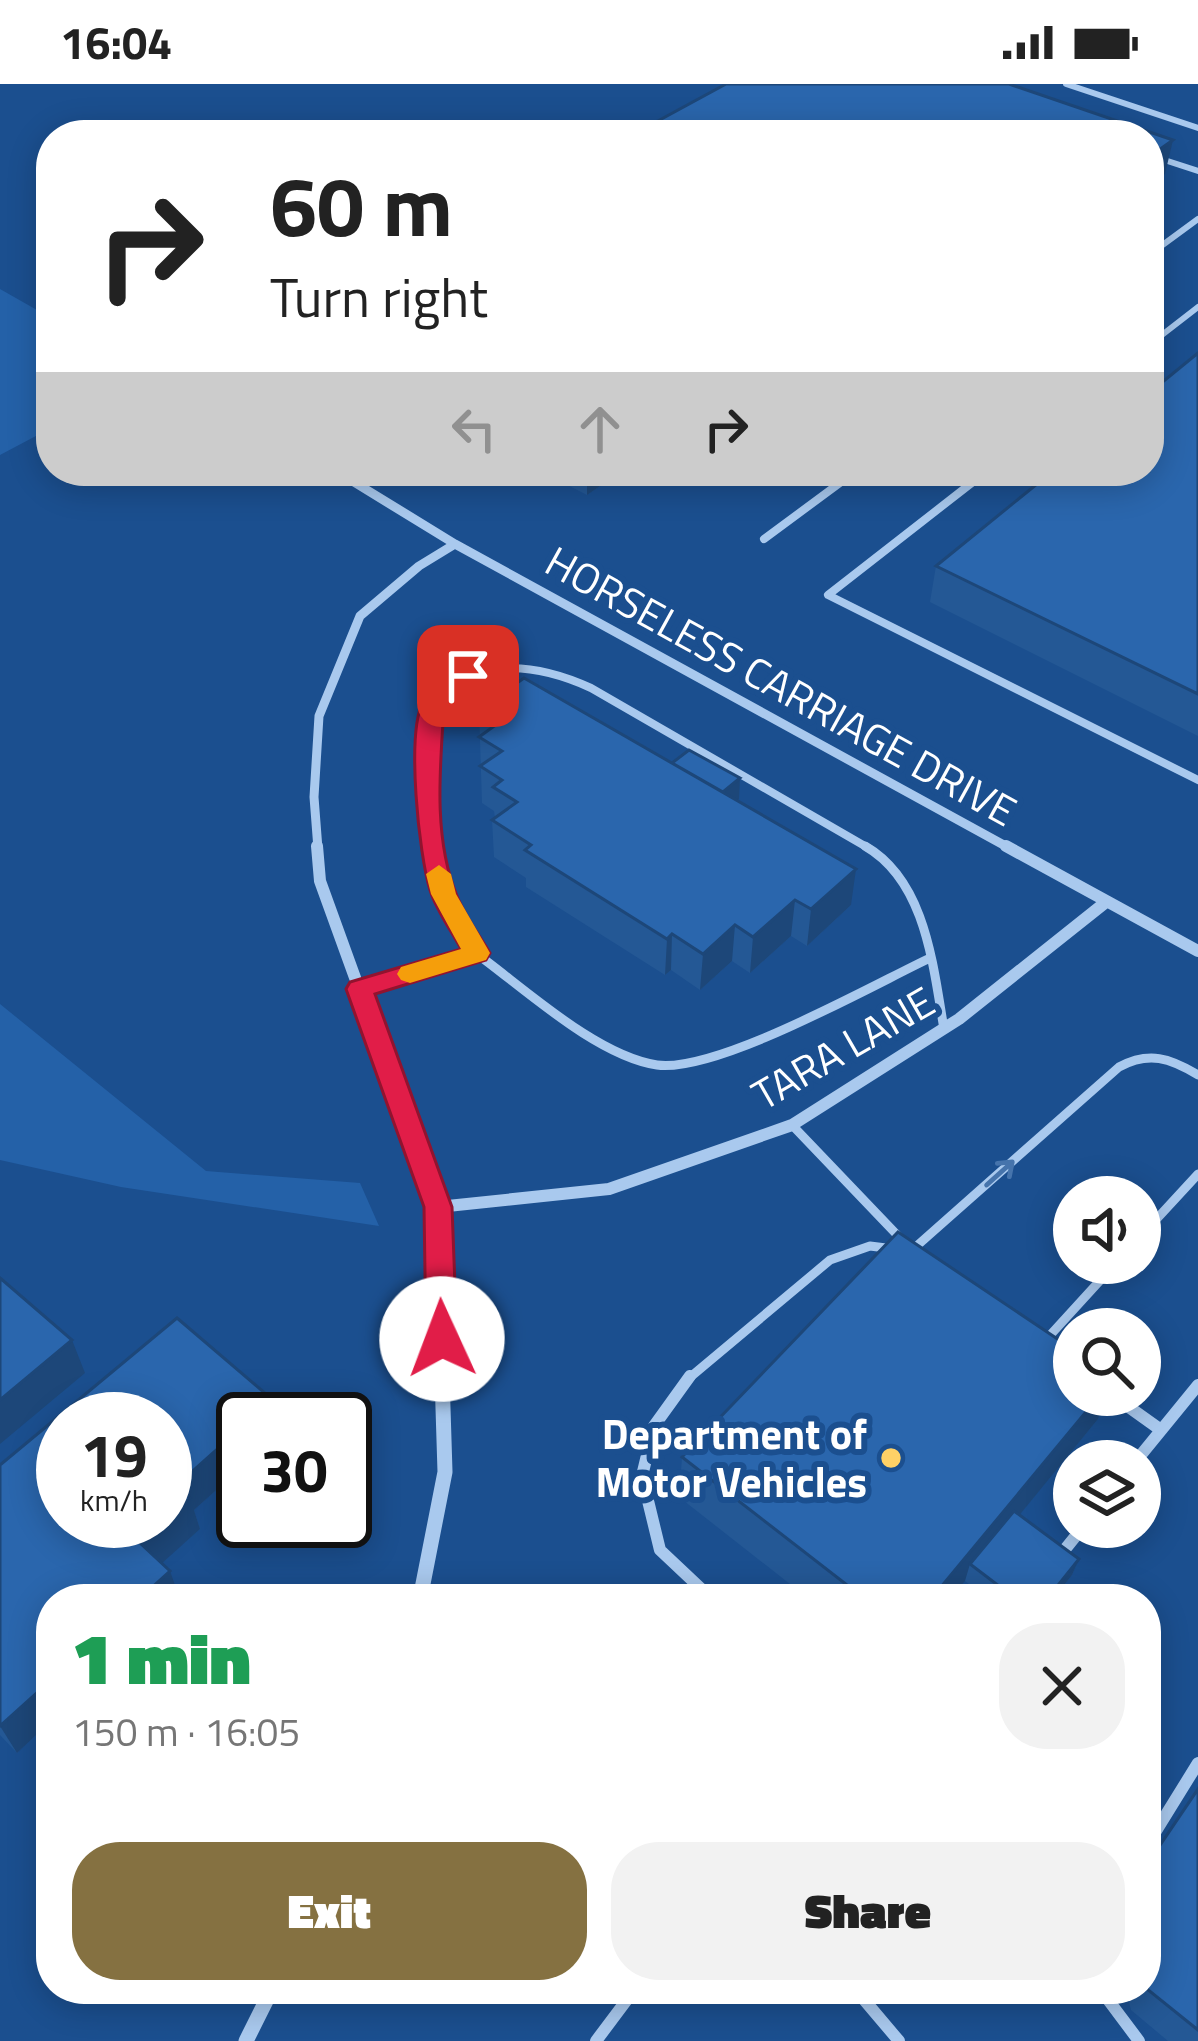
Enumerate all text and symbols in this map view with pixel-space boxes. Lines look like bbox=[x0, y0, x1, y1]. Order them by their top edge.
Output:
text: 16:04 bbox=[60, 8, 172, 76]
text: 60 m bbox=[270, 141, 453, 269]
icon: right bbox=[72, 168, 228, 324]
text: Turn right bbox=[270, 256, 488, 338]
icon: left bbox=[441, 396, 507, 462]
icon: ahead bbox=[567, 396, 633, 462]
icon: right bbox=[693, 396, 759, 462]
street label: HORSELESS CARRIAGE DRIVE bbox=[534, 529, 1029, 842]
pin bbox=[417, 625, 519, 727]
icon: arrive bbox=[435, 643, 501, 709]
street label: TARA LANE bbox=[739, 969, 946, 1125]
one-way arrow bbox=[984, 1160, 1015, 1187]
map controls bbox=[1053, 1176, 1161, 1548]
button: sound bbox=[1053, 1176, 1161, 1284]
position arrow bbox=[379, 1276, 505, 1402]
button: search bbox=[1053, 1308, 1161, 1416]
speed limit sign: 30 bbox=[216, 1392, 372, 1548]
place label: Department of Motor Vehicles bbox=[595, 1401, 867, 1513]
text: 19 bbox=[80, 1409, 148, 1500]
button: layers bbox=[1053, 1440, 1161, 1548]
marker: Department of Motor Vehicles bbox=[878, 1445, 904, 1471]
text: km/h bbox=[80, 1477, 148, 1523]
text: 1 min bbox=[72, 1602, 251, 1712]
button: close bbox=[999, 1623, 1125, 1749]
text: 150 m · 16:05 bbox=[72, 1702, 300, 1761]
button: Exit bbox=[72, 1842, 587, 1980]
button: Share bbox=[611, 1842, 1125, 1980]

